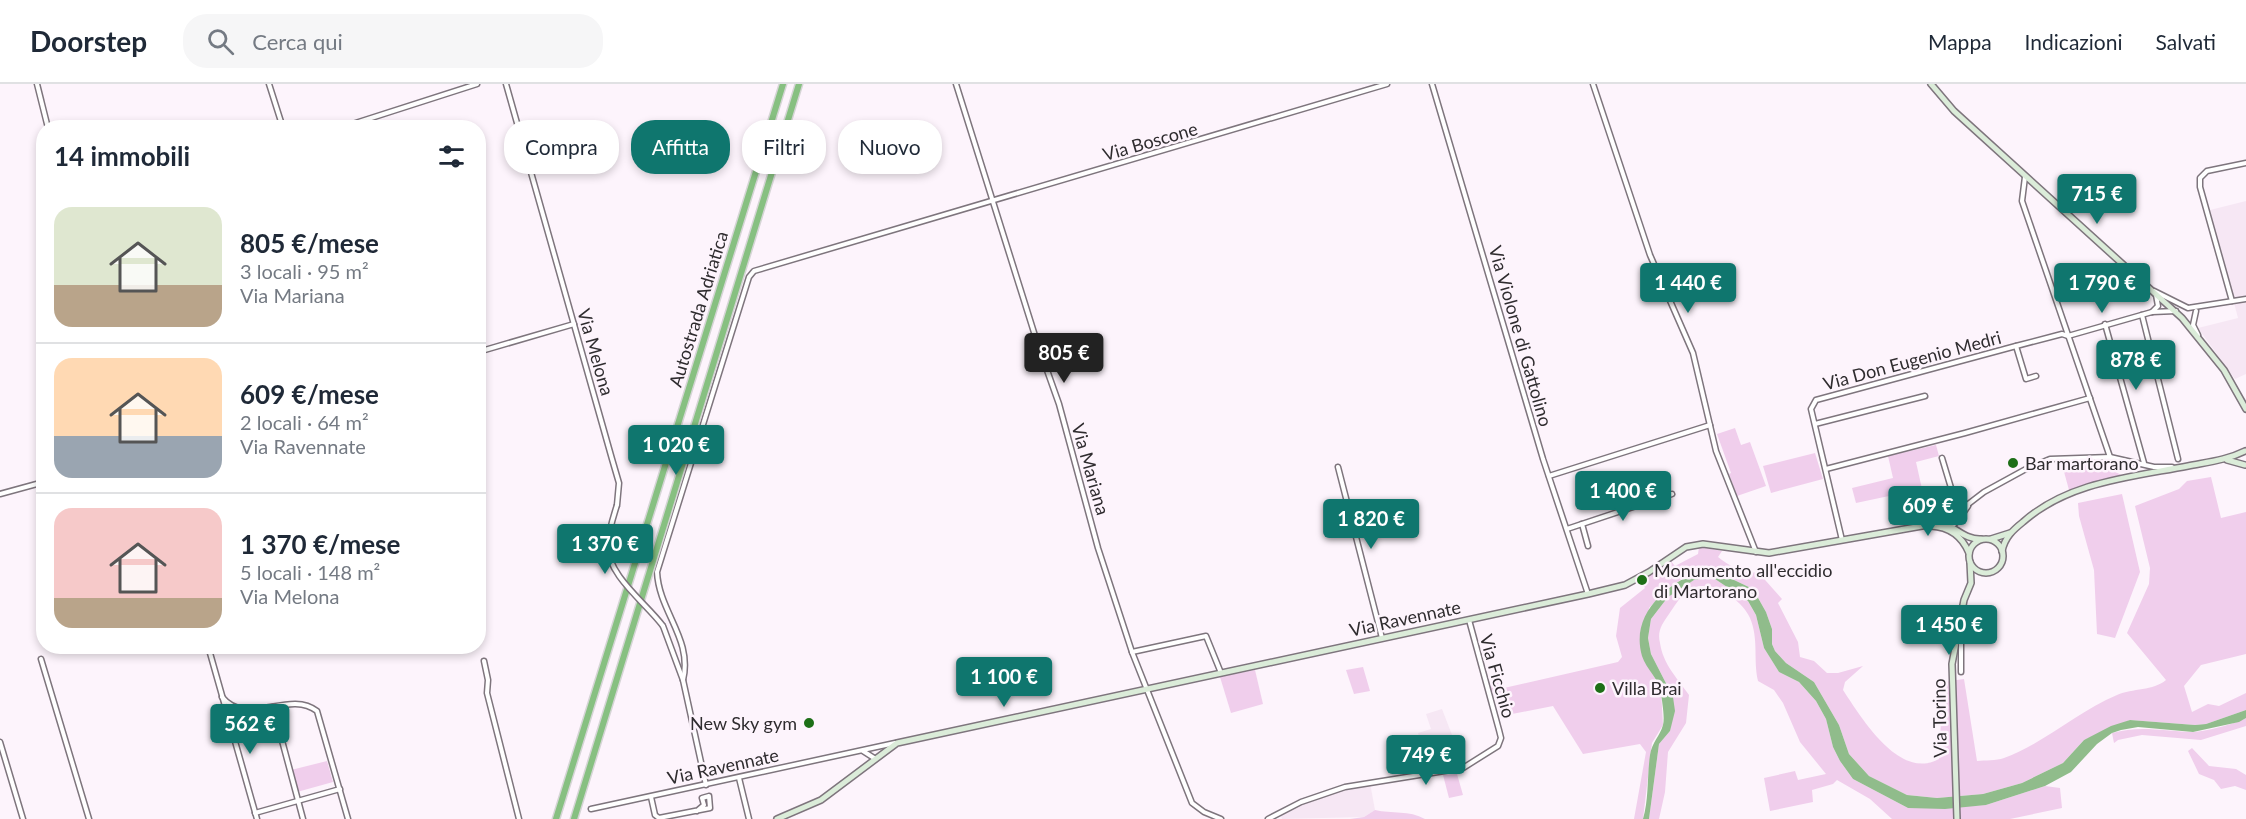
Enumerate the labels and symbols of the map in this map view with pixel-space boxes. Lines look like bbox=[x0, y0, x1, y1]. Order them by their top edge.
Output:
street label: Via Boscone bbox=[1100, 117, 1200, 165]
pin: 715 € bbox=[2055, 174, 2139, 225]
street label: Autostrada Adriatica bbox=[664, 228, 732, 390]
street label: Via Violone di Gattolino bbox=[1485, 243, 1557, 429]
pin: 1 440 € bbox=[1633, 263, 1743, 314]
pin: 1 790 € bbox=[2047, 263, 2157, 314]
street label: Via Melona bbox=[573, 306, 619, 398]
street label: Via Don Eugenio Medri bbox=[1821, 326, 2003, 394]
pin: 805 € bbox=[1022, 333, 1106, 384]
pin: 878 € bbox=[2094, 340, 2178, 391]
street label: Via Mariana bbox=[1067, 421, 1115, 517]
pin: 1 020 € bbox=[621, 425, 731, 476]
place label: Bar martorano bbox=[2025, 452, 2139, 474]
marker: Bar martorano bbox=[2006, 456, 2020, 470]
pin: 1 400 € bbox=[1568, 471, 1678, 522]
pin: 609 € bbox=[1886, 486, 1970, 537]
pin: 1 820 € bbox=[1316, 499, 1426, 550]
pin: 1 370 € bbox=[550, 524, 660, 575]
place label: Monumento all'eccidio di Martorano bbox=[1654, 559, 1832, 602]
marker: Monumento all'eccidio di Martorano bbox=[1635, 573, 1649, 587]
street label: Via Ravennate bbox=[1347, 595, 1463, 641]
pin: 1 450 € bbox=[1894, 605, 2004, 656]
street label: Via Ficchio bbox=[1476, 632, 1520, 720]
pin: 1 100 € bbox=[949, 657, 1059, 708]
place label: Villa Brai bbox=[1612, 677, 1682, 699]
street label: Via Torino bbox=[1927, 678, 1951, 758]
marker: Villa Brai bbox=[1593, 681, 1607, 695]
pin: 562 € bbox=[208, 704, 292, 755]
place label: New Sky gym bbox=[690, 712, 797, 734]
marker: New Sky gym bbox=[802, 716, 816, 730]
pin: 749 € bbox=[1384, 735, 1468, 786]
street label: Via Ravennate bbox=[665, 743, 781, 789]

